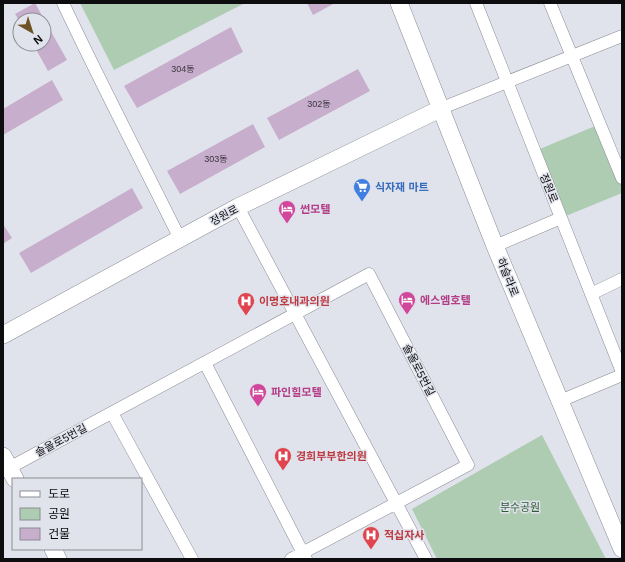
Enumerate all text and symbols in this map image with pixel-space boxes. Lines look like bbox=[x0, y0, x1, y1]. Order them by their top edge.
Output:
north arrow bbox=[12, 12, 52, 52]
text: N bbox=[31, 33, 45, 47]
house number: 304동 bbox=[171, 64, 195, 74]
house number: 302동 bbox=[307, 99, 331, 109]
house number: 303동 bbox=[204, 154, 228, 164]
street label: 정원로 bbox=[538, 172, 560, 204]
supermarket icon: 식자재 마트 bbox=[352, 177, 372, 202]
place label: 식자재 마트 bbox=[375, 181, 429, 193]
hotel icon: 썬모텔 bbox=[277, 199, 297, 224]
street label: 정원로 bbox=[208, 203, 240, 227]
place label: 썬모텔 bbox=[300, 203, 330, 215]
street label: 하슬라로 bbox=[495, 256, 521, 298]
hotel icon: 에스엠호텔 bbox=[397, 290, 417, 315]
hospital icon: 이명호내과의원 bbox=[236, 291, 256, 316]
place label: 에스엠호텔 bbox=[420, 294, 471, 306]
place label: 이명호내과의원 bbox=[259, 295, 330, 307]
street label: 솔올로5번길 bbox=[401, 342, 437, 398]
hotel icon: 파인힐모텔 bbox=[248, 382, 268, 407]
place label: 파인힐모텔 bbox=[271, 386, 322, 398]
street label: 솔올로5번길 bbox=[33, 421, 89, 459]
hospital icon: 경희부부한의원 bbox=[273, 446, 293, 471]
place label: 경희부부한의원 bbox=[296, 450, 367, 462]
legend bbox=[12, 478, 142, 550]
text: 도로 bbox=[48, 487, 70, 501]
park label: 분수공원 bbox=[500, 501, 540, 513]
text: 공원 bbox=[48, 507, 70, 521]
hospital icon: 적십자사 bbox=[361, 525, 381, 550]
text: 건물 bbox=[48, 527, 70, 541]
place label: 적십자사 bbox=[384, 529, 424, 541]

